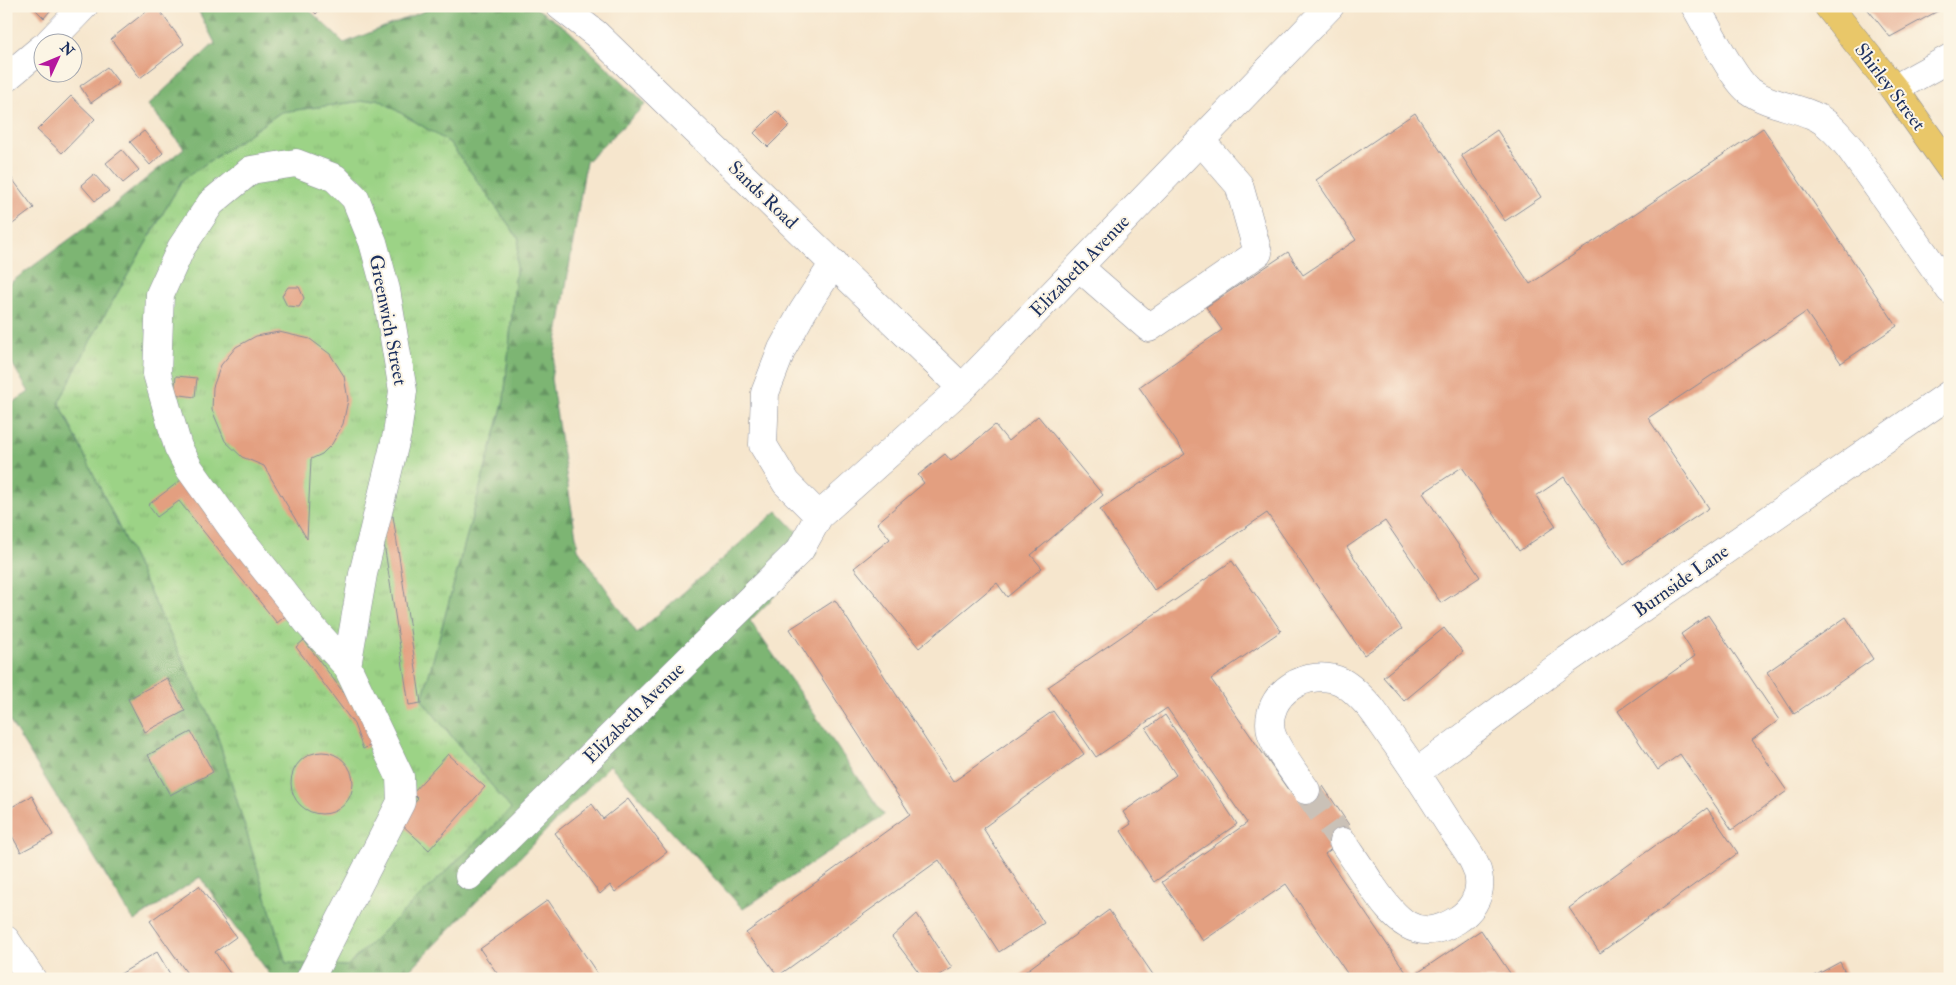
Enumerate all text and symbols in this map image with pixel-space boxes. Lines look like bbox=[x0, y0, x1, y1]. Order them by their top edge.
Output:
north arrow bbox=[32, 32, 82, 82]
text: N bbox=[56, 38, 78, 60]
street label: Shirley Street bbox=[1849, 38, 1931, 136]
street label: Sands Road bbox=[723, 156, 803, 235]
street label: Elizabeth Avenue bbox=[1025, 210, 1135, 322]
street label: Greenwich Street bbox=[364, 253, 412, 387]
street label: Burnside Lane bbox=[1629, 539, 1733, 623]
street label: Elizabeth Avenue bbox=[578, 657, 690, 769]

